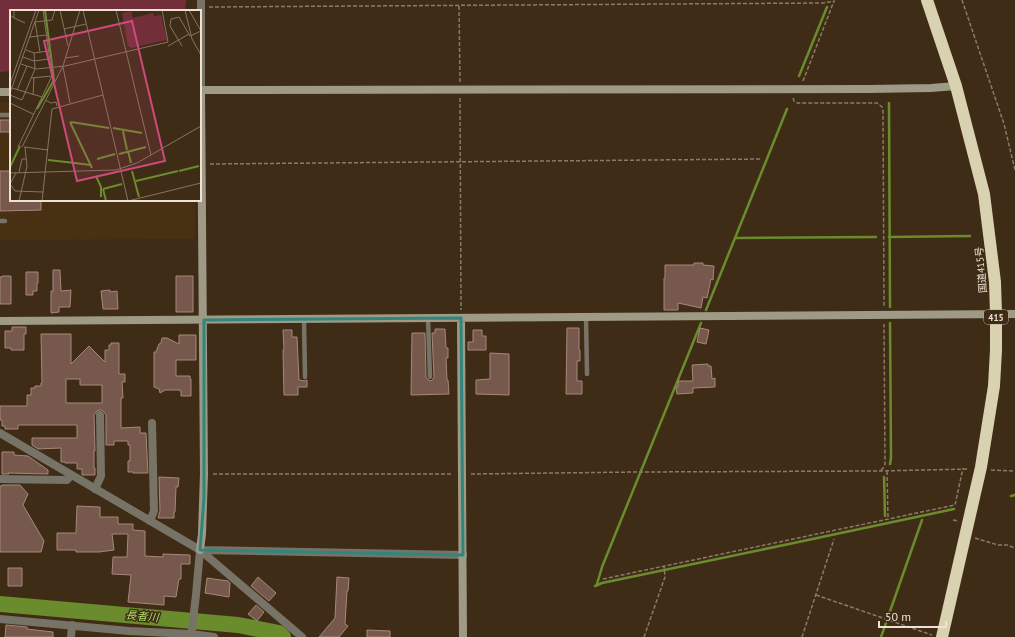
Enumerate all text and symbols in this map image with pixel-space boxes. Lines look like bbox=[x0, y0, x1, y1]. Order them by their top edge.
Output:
inset map bbox=[10, 10, 201, 201]
street label: 国道415号 bbox=[973, 246, 989, 294]
road number: 415 bbox=[984, 310, 1008, 324]
scale bar bbox=[879, 603, 946, 629]
water label: 長者川 bbox=[125, 608, 160, 624]
text: 50 m bbox=[885, 609, 911, 624]

